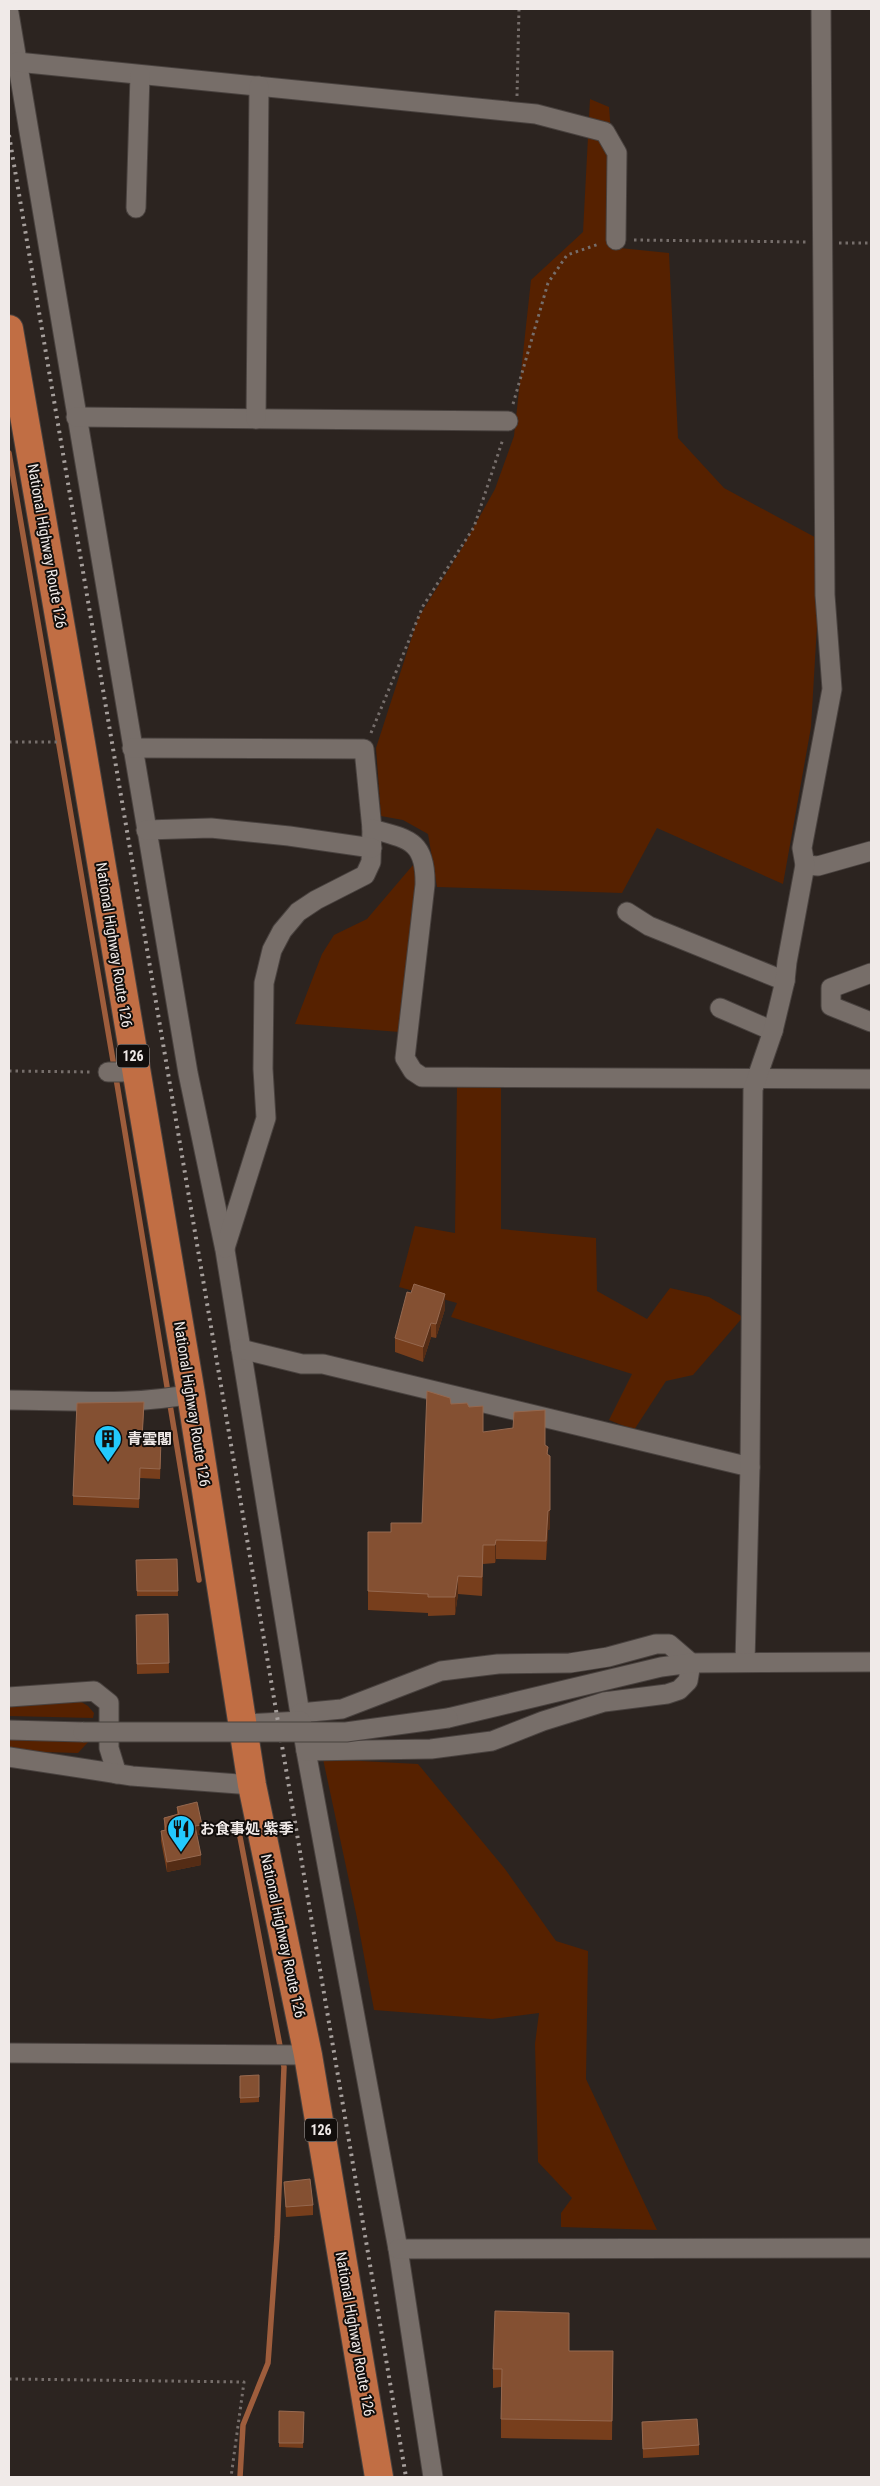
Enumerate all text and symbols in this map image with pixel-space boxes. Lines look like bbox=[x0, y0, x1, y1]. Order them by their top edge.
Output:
street label: National Highway Route 126 bbox=[24, 462, 70, 630]
street label: National Highway Route 126 bbox=[92, 861, 136, 1029]
road number: 126 bbox=[117, 1044, 149, 1068]
street label: National Highway Route 126 bbox=[170, 1320, 214, 1488]
building icon: 青雲閣 bbox=[93, 1424, 123, 1463]
place label: 青雲閣 bbox=[127, 1430, 172, 1448]
restaurant icon: お食事処 紫季 bbox=[166, 1814, 196, 1853]
place label: お食事処 紫季 bbox=[200, 1820, 293, 1838]
street label: National Highway Route 126 bbox=[257, 1852, 309, 2020]
road number: 126 bbox=[305, 2118, 337, 2142]
street label: National Highway Route 126 bbox=[332, 2250, 378, 2418]

